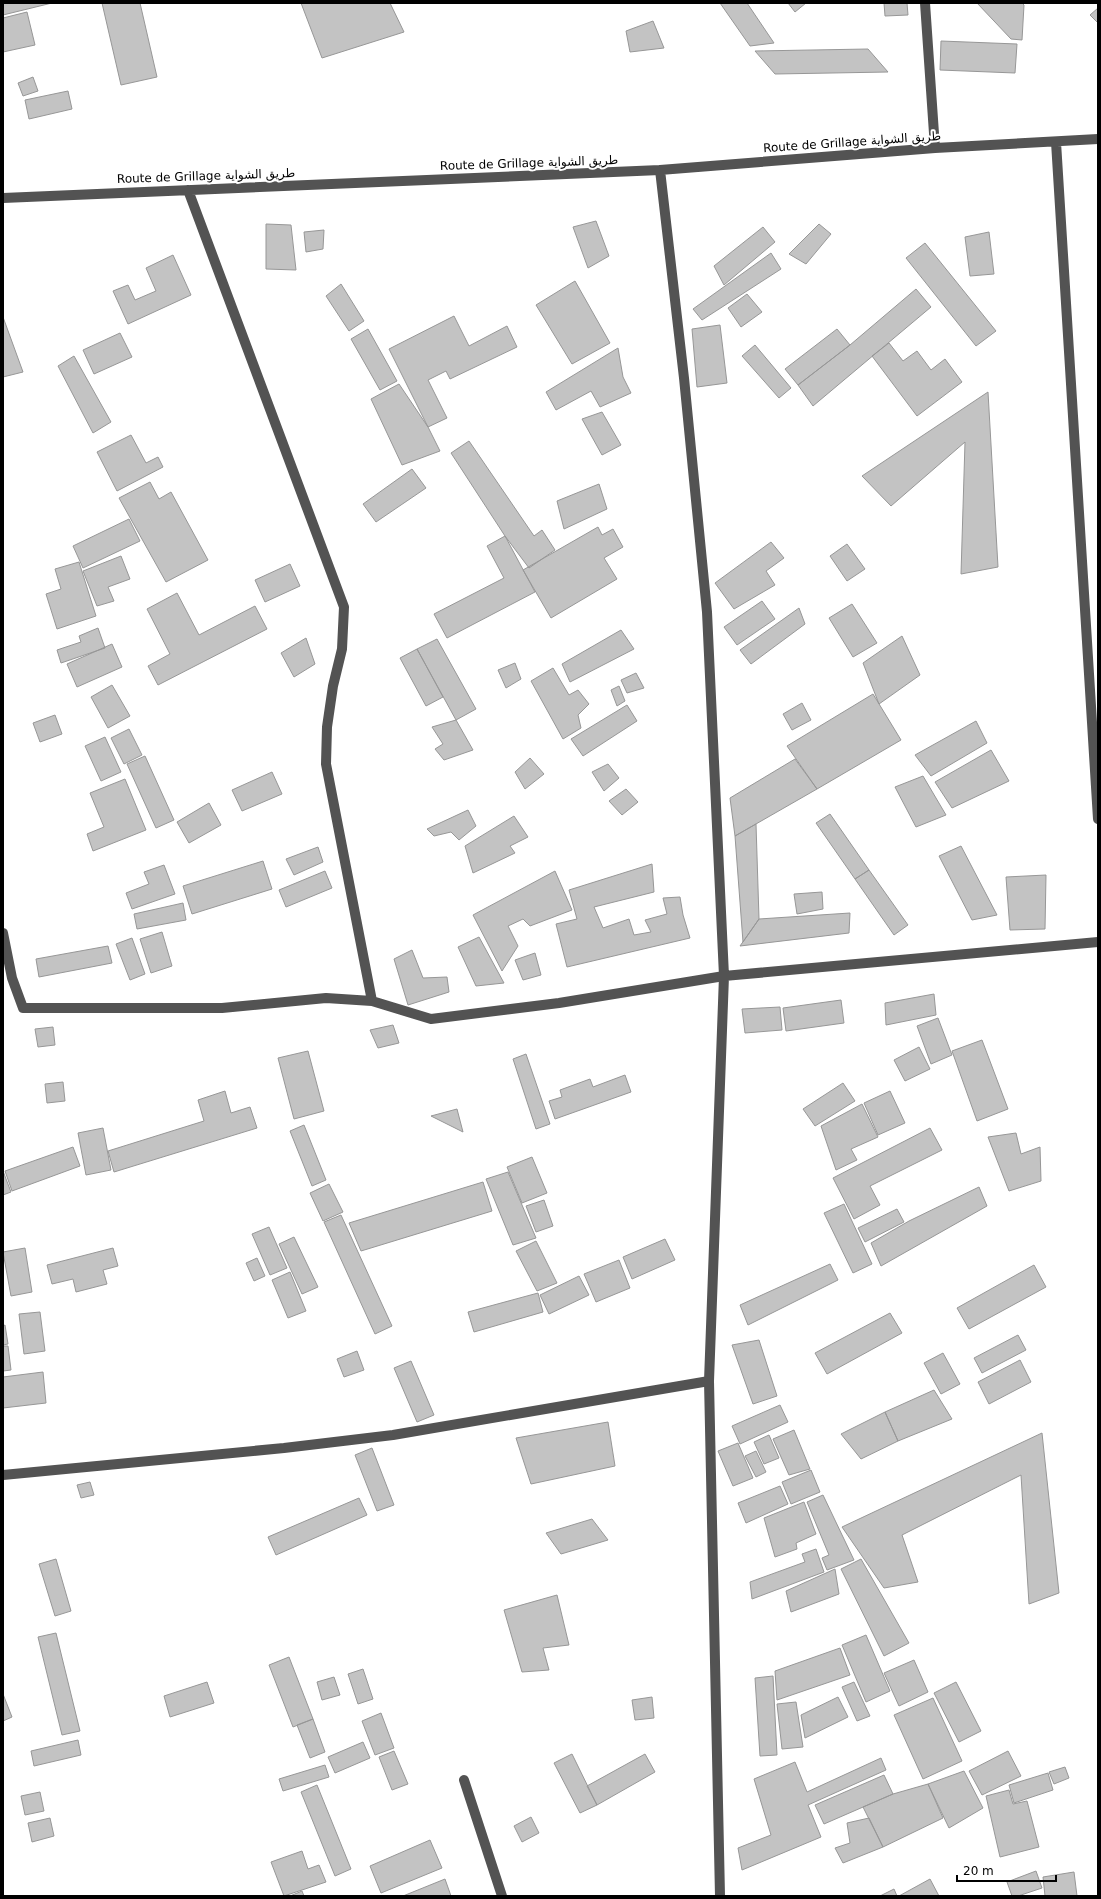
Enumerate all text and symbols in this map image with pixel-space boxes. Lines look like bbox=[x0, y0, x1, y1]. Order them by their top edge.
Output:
street label: Route de Grillage طريق الشواية bbox=[763, 129, 941, 156]
street label: Route de Grillage طريق الشواية bbox=[440, 153, 618, 174]
street label: Route de Grillage طريق الشواية bbox=[117, 166, 295, 187]
scale bar bbox=[957, 1857, 1056, 1883]
text: 20 m bbox=[963, 1864, 994, 1878]

